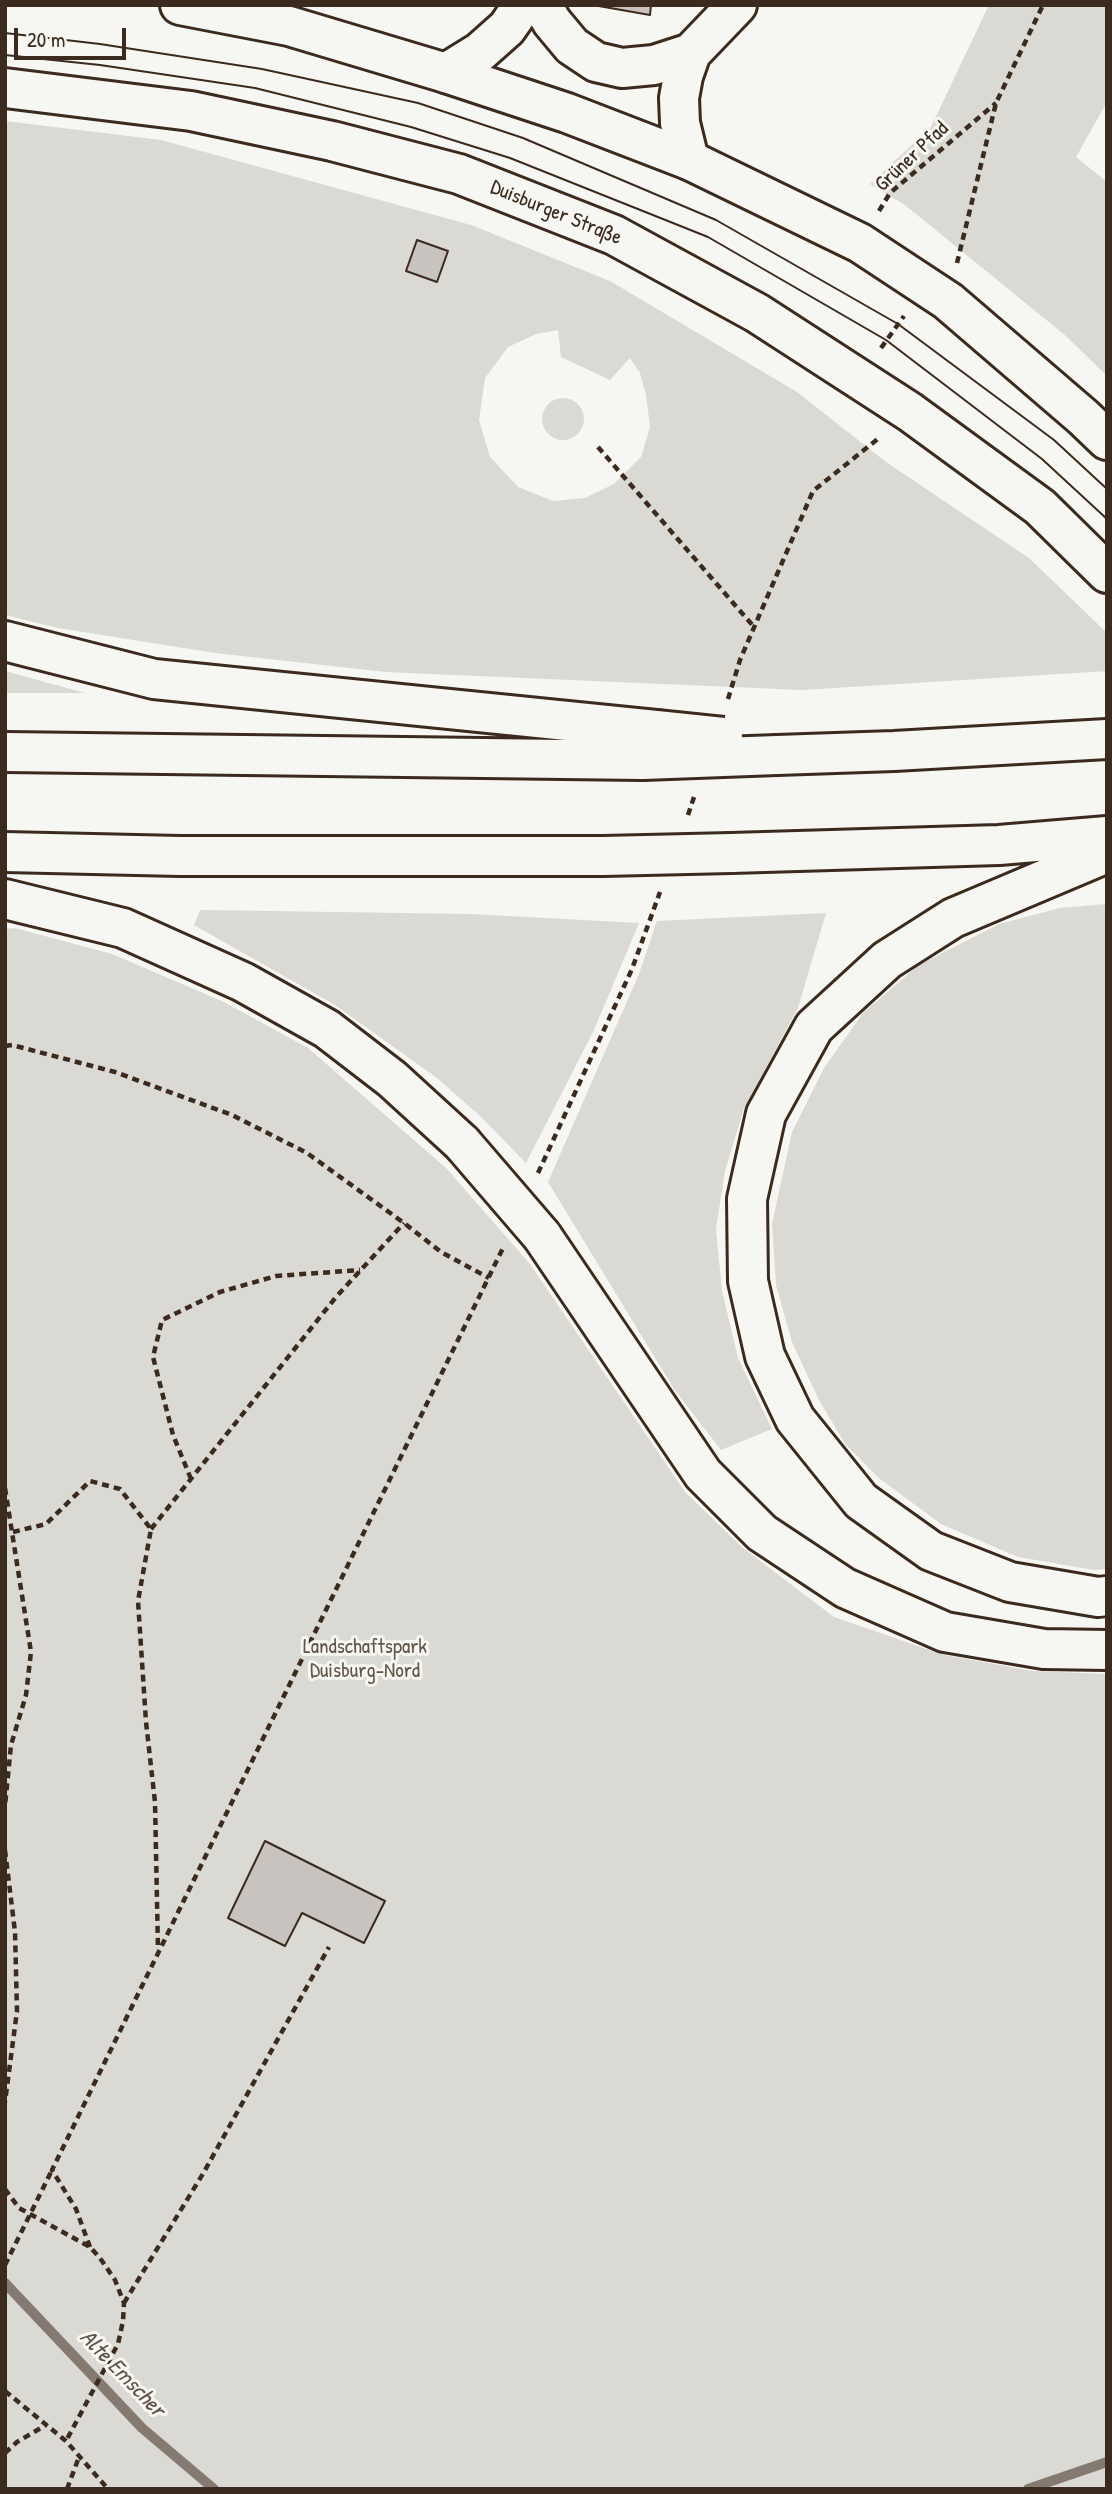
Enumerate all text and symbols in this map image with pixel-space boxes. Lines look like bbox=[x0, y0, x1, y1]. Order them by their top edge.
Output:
scale bar bbox=[18, 14, 130, 58]
text: 20 m bbox=[27, 25, 65, 54]
street label: Grüner Pfad bbox=[870, 117, 954, 197]
street label: Duisburger Straße bbox=[487, 175, 625, 251]
park label: Landschaftspark Duisburg-Nord bbox=[303, 1634, 427, 1684]
water label: Alte Emscher bbox=[74, 2325, 170, 2423]

